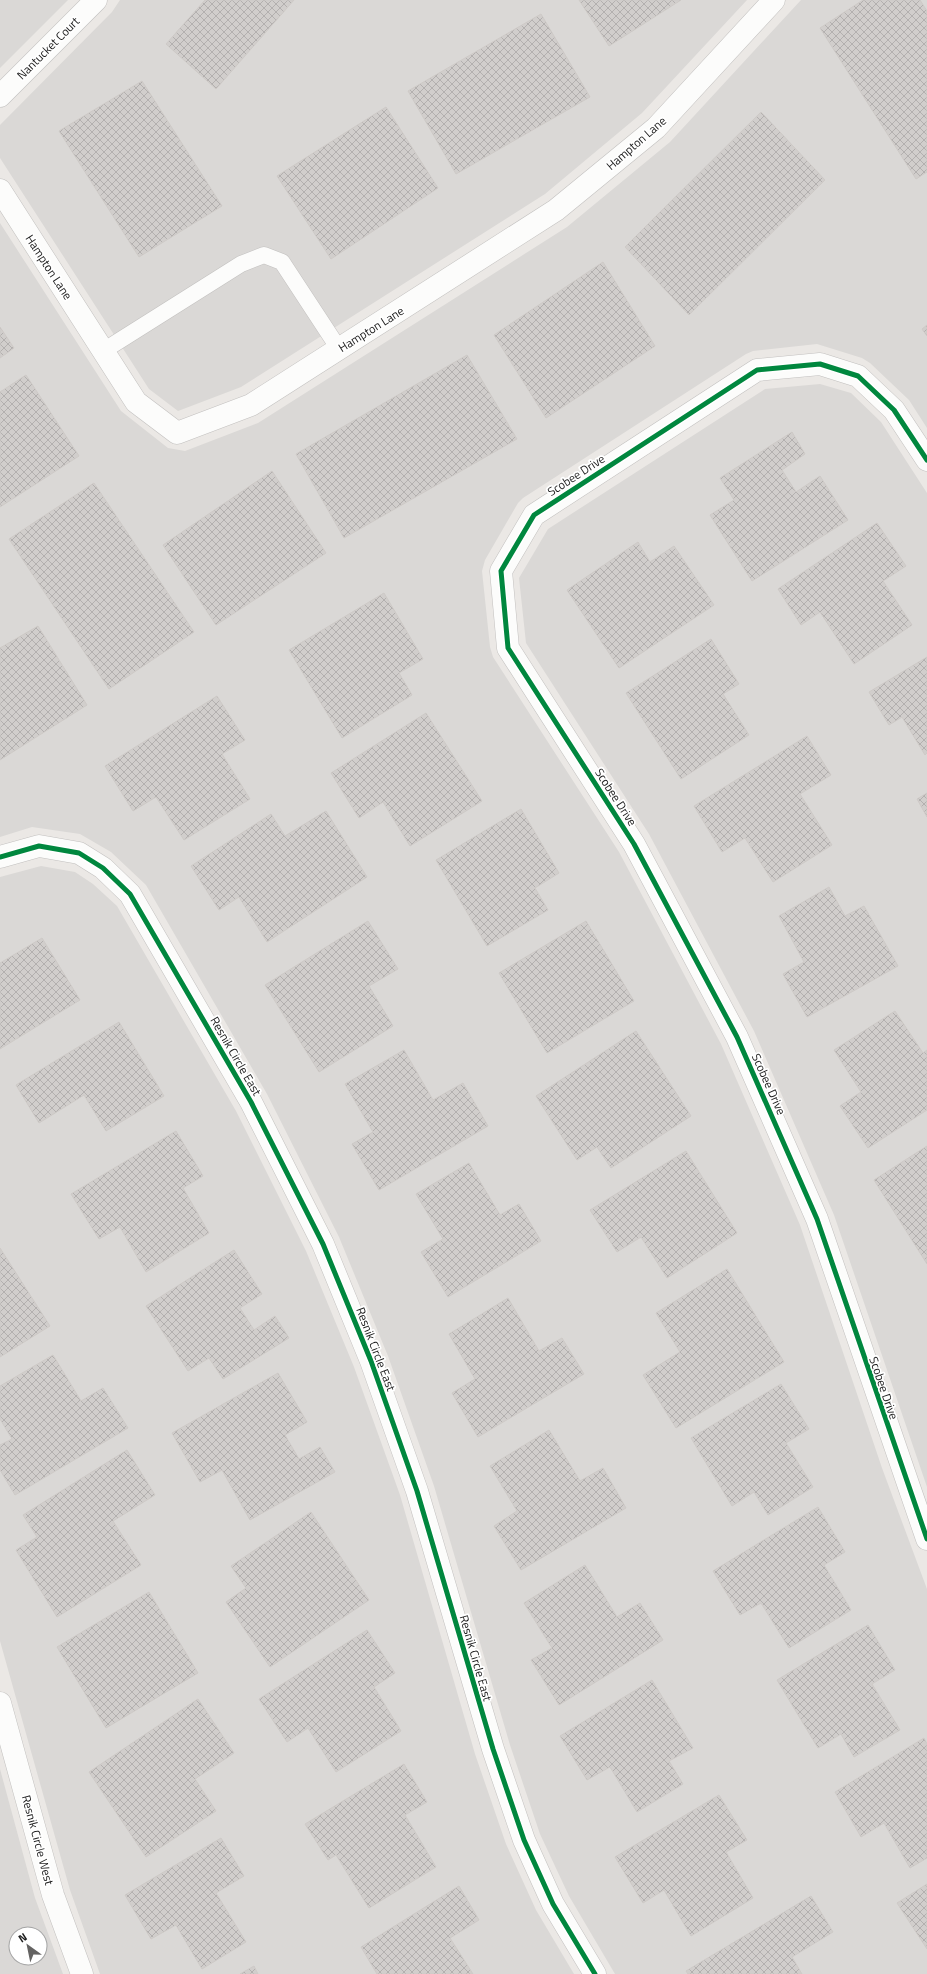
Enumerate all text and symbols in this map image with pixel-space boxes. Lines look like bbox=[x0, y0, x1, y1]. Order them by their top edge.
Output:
street label: Nantucket Court bbox=[12, 12, 84, 84]
street label: Hampton Lane bbox=[602, 111, 670, 175]
street label: Hampton Lane bbox=[21, 231, 77, 303]
street label: Hampton Lane bbox=[334, 301, 408, 357]
street label: Scobee Drive bbox=[543, 449, 609, 501]
street label: Scobee Drive bbox=[590, 764, 642, 830]
street label: Resnik Circle East bbox=[206, 1013, 267, 1100]
street label: Scobee Drive bbox=[747, 1050, 791, 1118]
street label: Resnik Circle East bbox=[351, 1304, 401, 1395]
street label: Scobee Drive bbox=[864, 1354, 904, 1422]
street label: Resnik Circle East bbox=[455, 1613, 498, 1704]
street label: Resnik Circle West bbox=[17, 1793, 59, 1888]
north arrow bbox=[8, 1926, 48, 1966]
text: N bbox=[15, 1929, 30, 1946]

